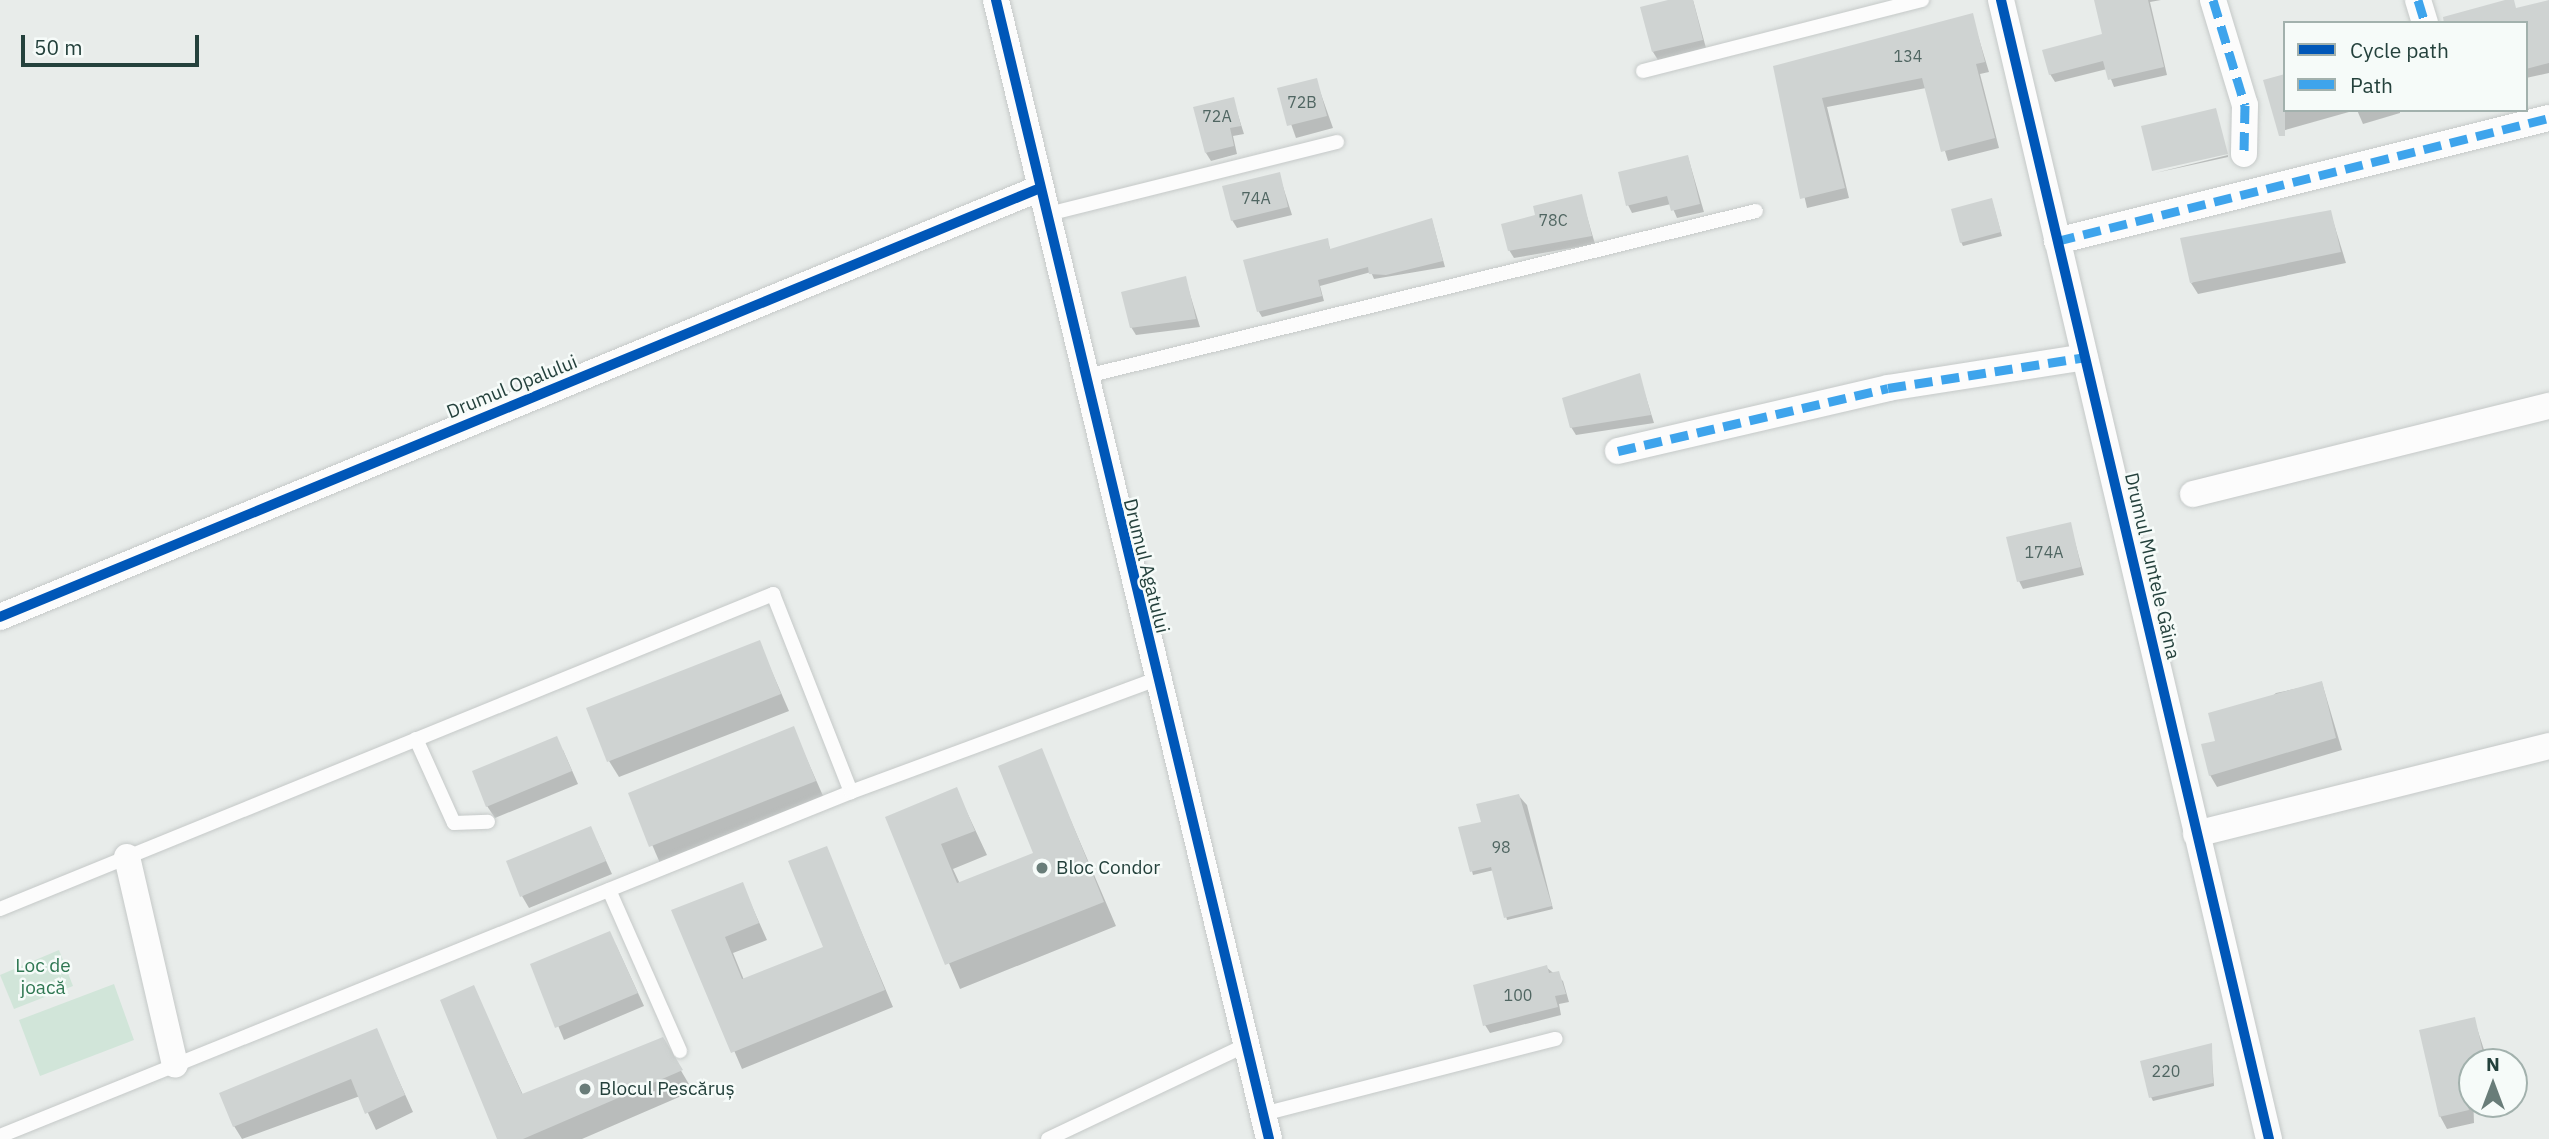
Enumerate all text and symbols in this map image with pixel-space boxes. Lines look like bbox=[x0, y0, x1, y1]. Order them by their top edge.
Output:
scale bar bbox=[24, 21, 203, 65]
legend bbox=[2283, 21, 2528, 112]
text: 50 m bbox=[34, 33, 83, 61]
text: Cycle path bbox=[2350, 36, 2449, 64]
house number: 134 bbox=[1894, 46, 1922, 66]
text: Path bbox=[2350, 71, 2393, 99]
house number: 72B bbox=[1287, 92, 1317, 112]
house number: 72A bbox=[1202, 106, 1232, 126]
house number: 74A bbox=[1241, 188, 1271, 208]
house number: 78C bbox=[1538, 210, 1568, 230]
street label: Drumul Opalului bbox=[443, 350, 581, 424]
street label: Drumul Muntele Găina bbox=[2119, 471, 2185, 661]
street label: Drumul Agatului bbox=[1118, 496, 1174, 636]
house number: 174A bbox=[2024, 542, 2064, 562]
house number: 98 bbox=[1491, 837, 1511, 857]
place label: Bloc Condor bbox=[1056, 857, 1160, 879]
marker: Bloc Condor bbox=[1034, 860, 1050, 876]
park label: Loc de joacă bbox=[15, 955, 71, 999]
house number: 100 bbox=[1504, 985, 1532, 1005]
north arrow bbox=[2458, 1048, 2528, 1118]
text: N bbox=[2486, 1052, 2500, 1076]
house number: 220 bbox=[2152, 1061, 2180, 1081]
place label: Blocul Pescăruș bbox=[599, 1078, 735, 1100]
marker: Blocul Pescăruș bbox=[577, 1081, 593, 1097]

